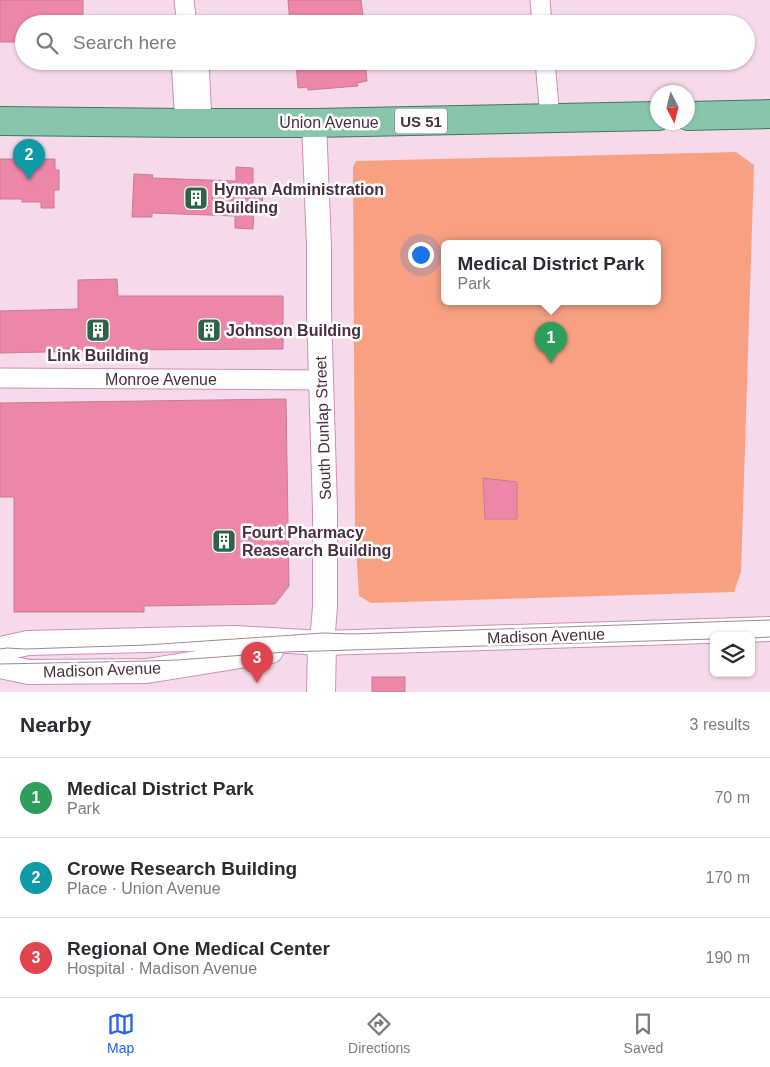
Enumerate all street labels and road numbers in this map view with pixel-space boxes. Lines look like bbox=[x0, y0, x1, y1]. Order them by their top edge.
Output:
road number: US 51 bbox=[395, 108, 447, 134]
street label: Union Avenue bbox=[279, 114, 379, 131]
street label: South Dunlap Street bbox=[312, 355, 334, 500]
street label: Monroe Avenue bbox=[105, 371, 217, 388]
street label: Madison Avenue bbox=[487, 625, 605, 647]
street label: Madison Avenue bbox=[43, 659, 161, 681]

